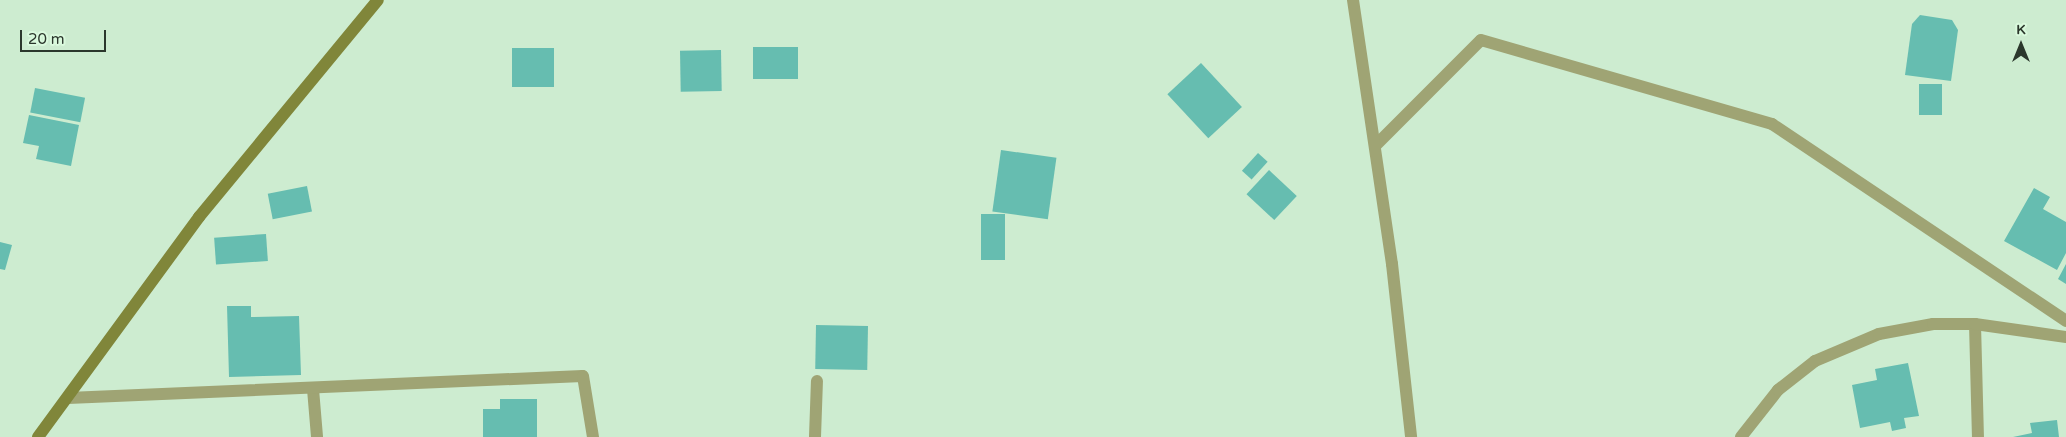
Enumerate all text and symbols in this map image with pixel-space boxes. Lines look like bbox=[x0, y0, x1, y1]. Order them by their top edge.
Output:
scale bar bbox=[22, 20, 109, 52]
north arrow bbox=[1996, 20, 2046, 70]
text: K bbox=[2016, 21, 2026, 38]
text: 20 m bbox=[28, 30, 65, 48]

